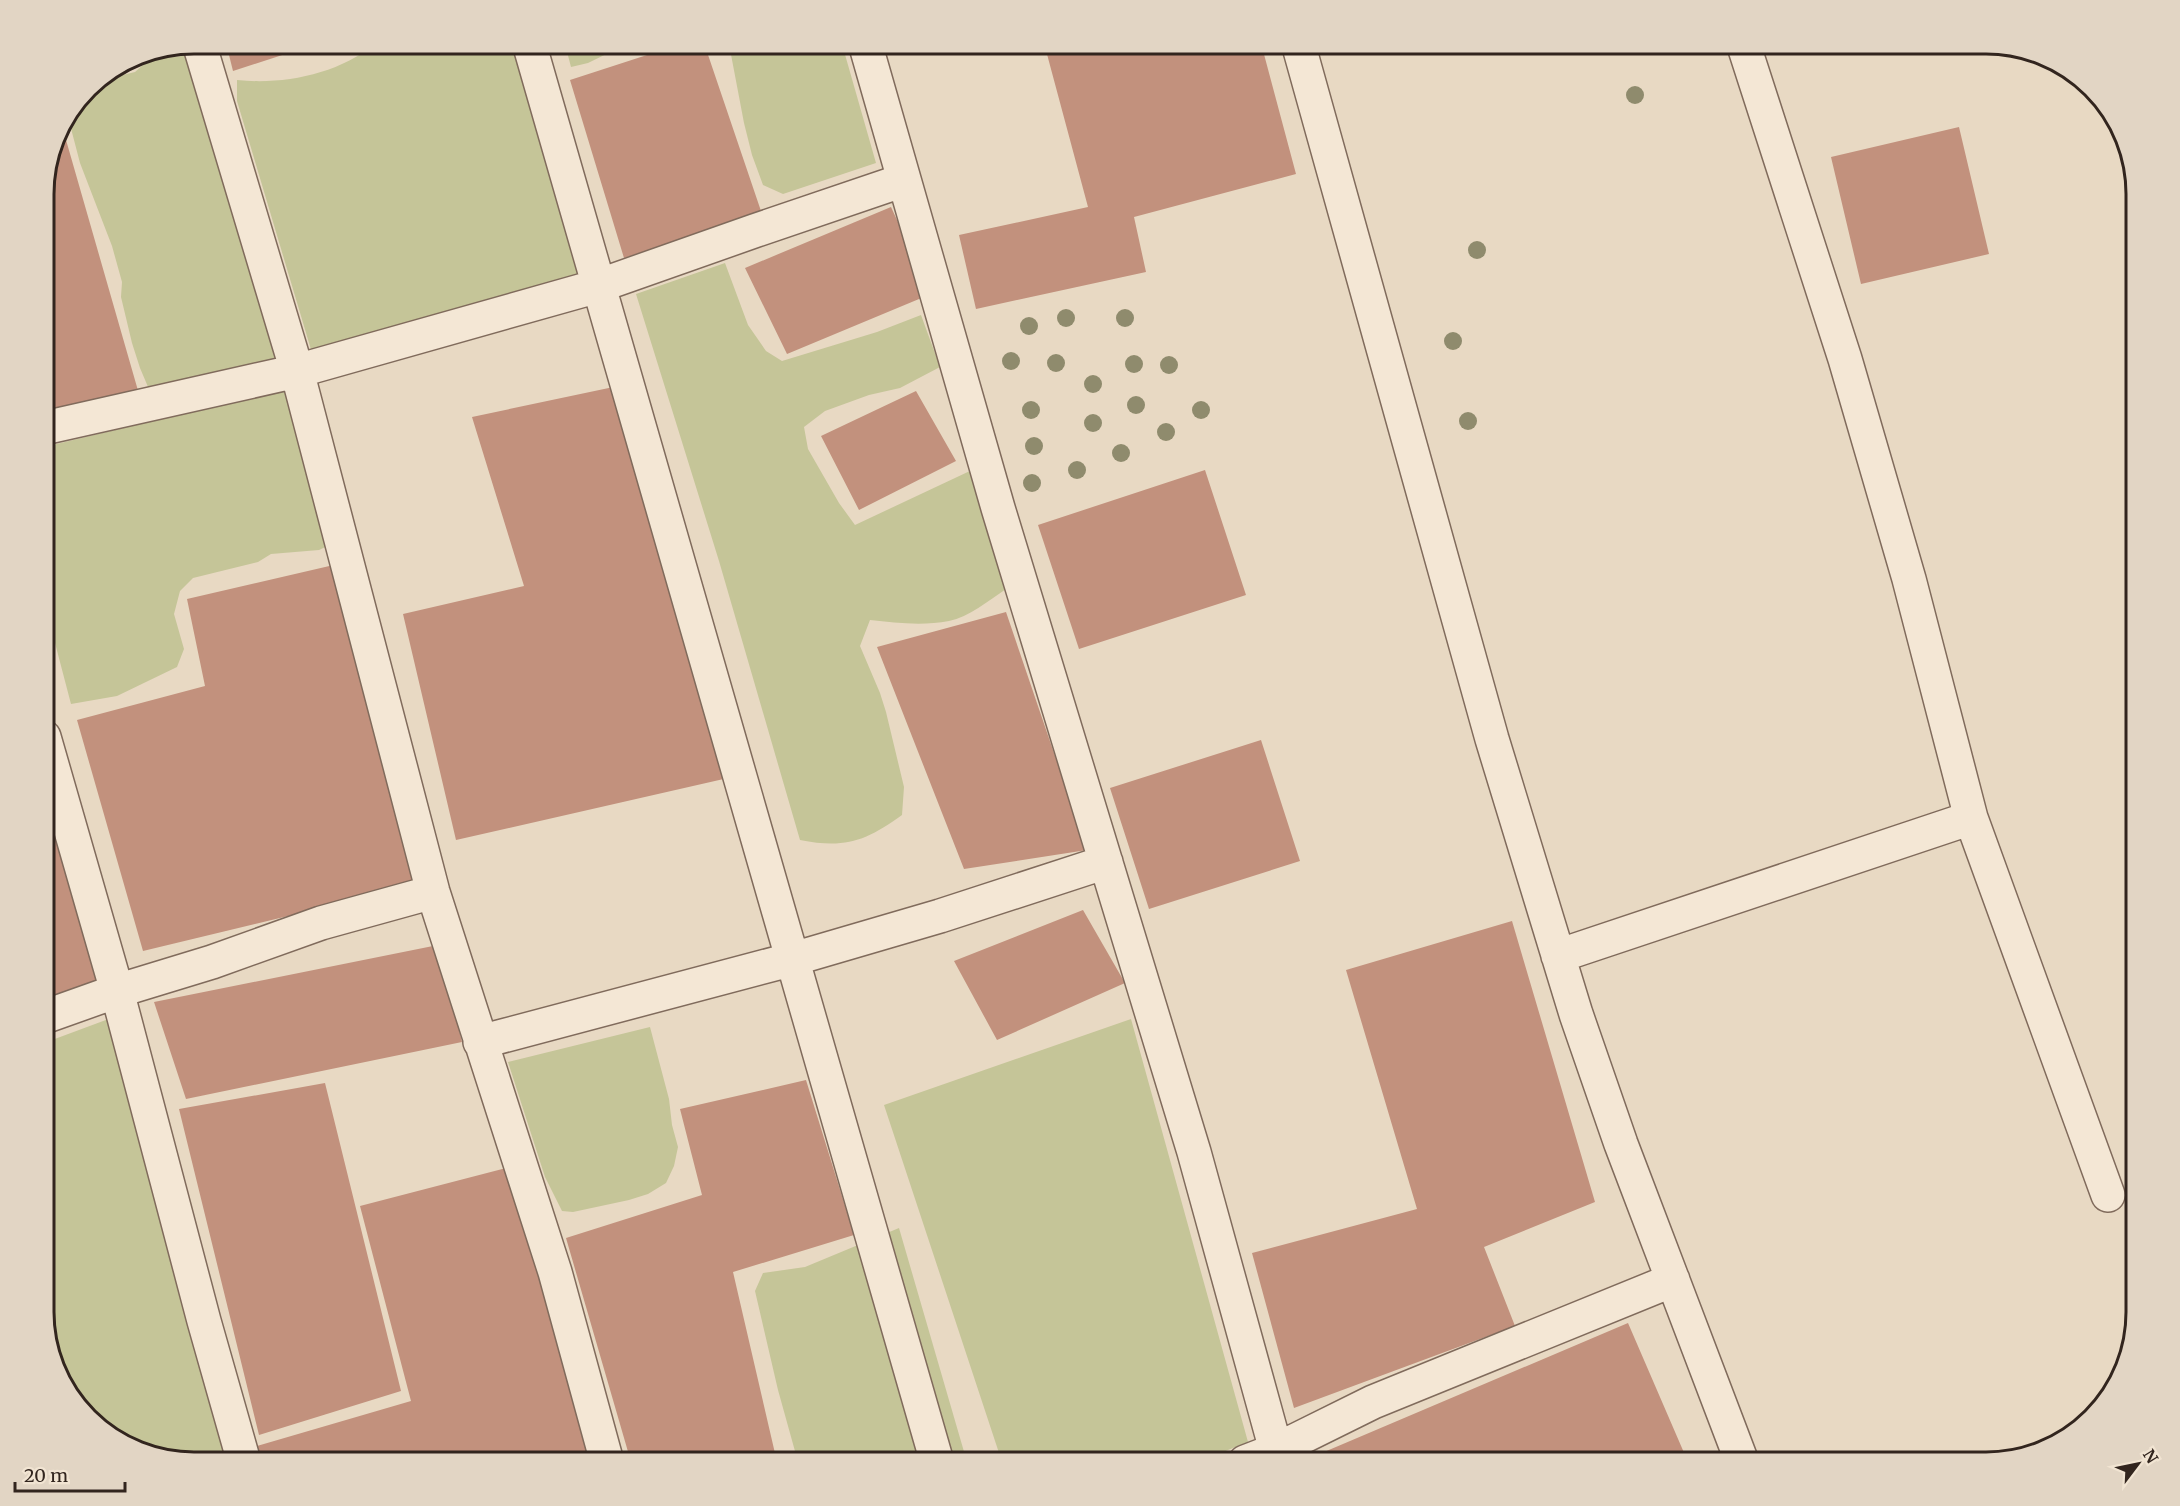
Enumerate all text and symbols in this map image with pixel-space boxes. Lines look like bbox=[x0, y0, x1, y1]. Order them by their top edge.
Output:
north arrow bbox=[2108, 1434, 2168, 1494]
text: N bbox=[2139, 1445, 2163, 1467]
scale bar bbox=[15, 1455, 124, 1493]
text: 20 m bbox=[24, 1464, 68, 1487]

